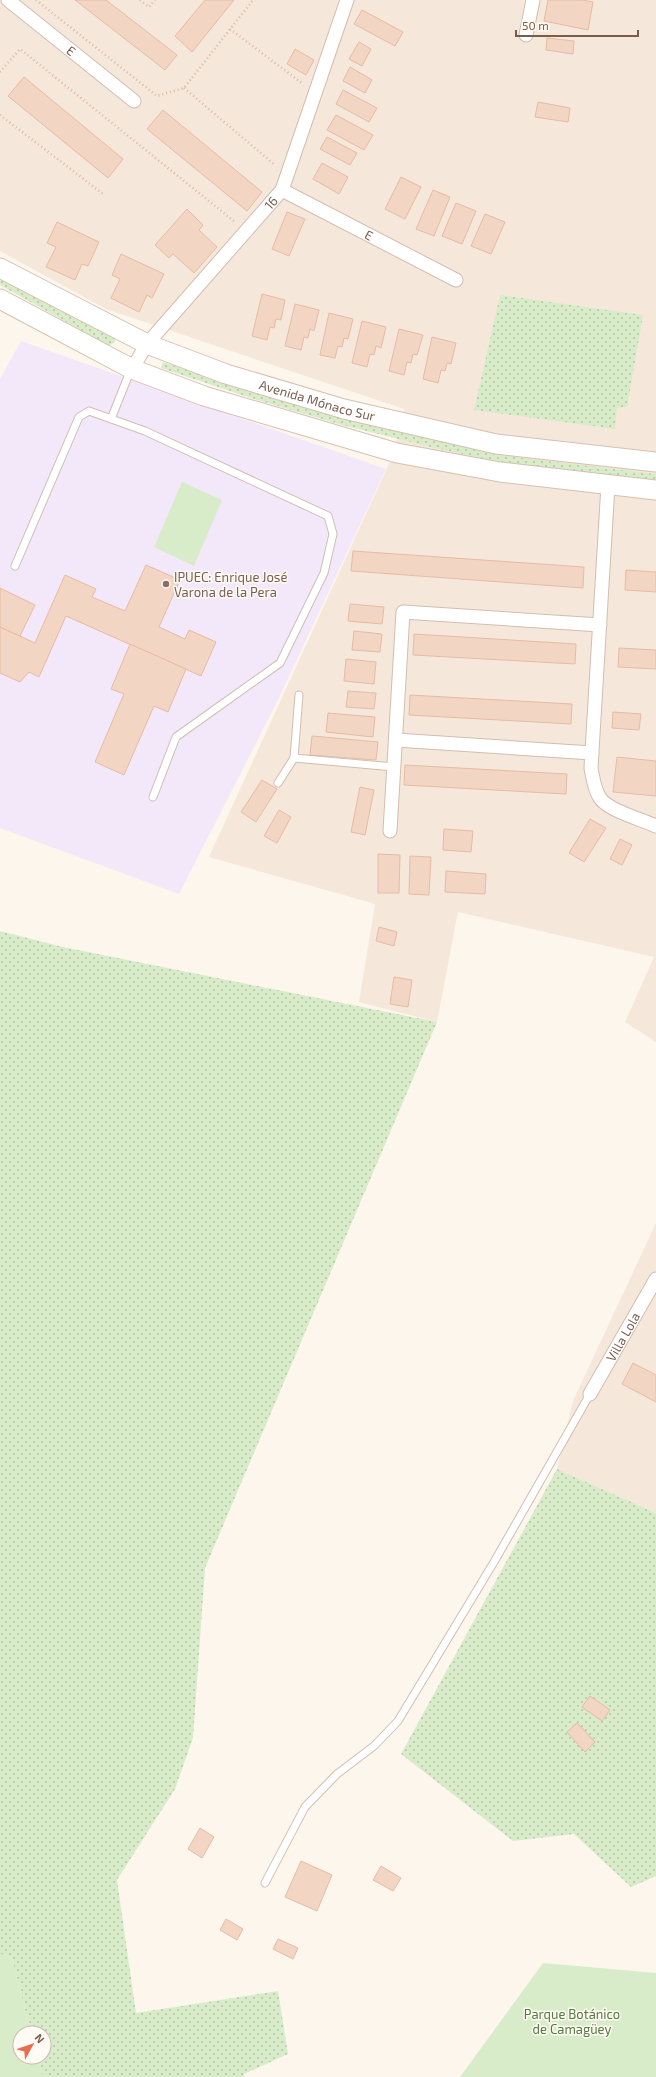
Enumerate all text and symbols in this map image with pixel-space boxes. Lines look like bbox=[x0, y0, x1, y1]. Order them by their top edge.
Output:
scale bar bbox=[516, 12, 638, 38]
text: 50 m bbox=[522, 18, 549, 32]
street label: E bbox=[63, 42, 79, 59]
street label: 16 bbox=[261, 193, 281, 213]
street label: E bbox=[362, 226, 376, 244]
street label: Avenida Mónaco Sur bbox=[257, 376, 377, 424]
place label: IPUEC: Enrique José Varona de la Pera bbox=[174, 569, 287, 600]
marker: IPUEC: Enrique José Varona de la Pera bbox=[161, 579, 171, 589]
street label: Villa Lola bbox=[602, 1309, 643, 1364]
park label: Parque Botánico de Camagüey bbox=[524, 2006, 620, 2037]
north arrow bbox=[12, 2025, 52, 2065]
text: N bbox=[33, 2031, 48, 2046]

